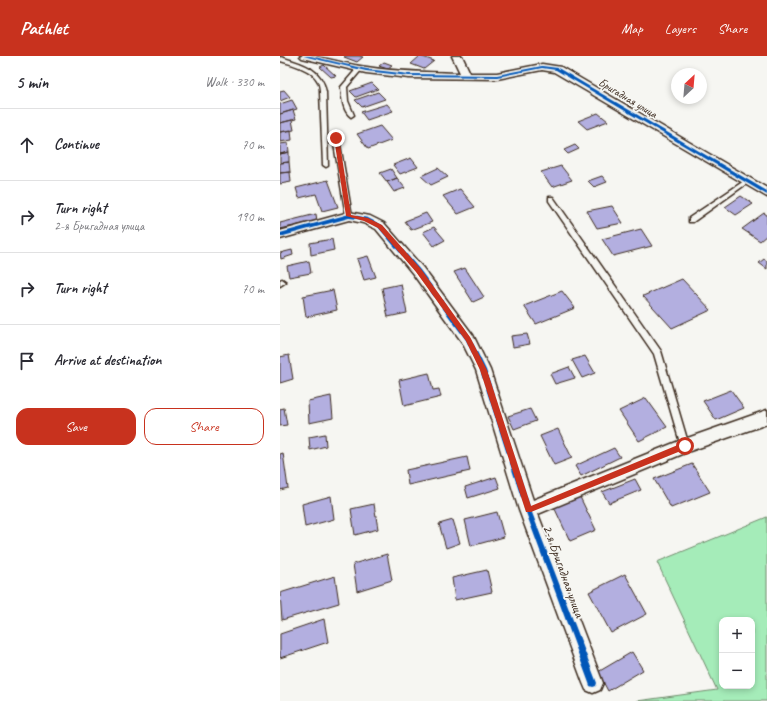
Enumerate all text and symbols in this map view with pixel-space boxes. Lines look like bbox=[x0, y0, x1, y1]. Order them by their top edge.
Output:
text: Pathlet bbox=[20, 16, 68, 40]
text: Map bbox=[621, 20, 643, 37]
text: Layers bbox=[665, 20, 696, 37]
text: Share bbox=[718, 20, 747, 37]
north arrow bbox=[671, 68, 707, 104]
text: 5 min bbox=[16, 72, 48, 93]
text: Walk · 330 m bbox=[205, 74, 264, 90]
street label: Бригадная улица bbox=[596, 74, 661, 122]
route end bbox=[327, 129, 345, 147]
icon: ahead bbox=[16, 134, 38, 156]
text: Continue bbox=[54, 135, 99, 154]
text: 70 m bbox=[242, 137, 264, 153]
text: Turn right bbox=[54, 199, 107, 218]
icon: right bbox=[16, 206, 38, 228]
text: 190 m bbox=[236, 209, 264, 225]
text: 2-я Бригадная улица bbox=[54, 218, 144, 234]
icon: right bbox=[16, 278, 38, 300]
text: Turn right bbox=[54, 279, 107, 298]
text: 70 m bbox=[242, 281, 264, 297]
icon: arrive bbox=[16, 350, 38, 372]
text: Arrive at destination bbox=[54, 351, 161, 370]
button: Save bbox=[16, 408, 136, 445]
button: Share bbox=[144, 408, 264, 445]
route start bbox=[676, 437, 694, 455]
street label: 2-я Бригадная улица bbox=[539, 523, 589, 621]
map controls bbox=[719, 617, 755, 689]
button: + bbox=[719, 617, 755, 653]
button: − bbox=[719, 653, 755, 689]

